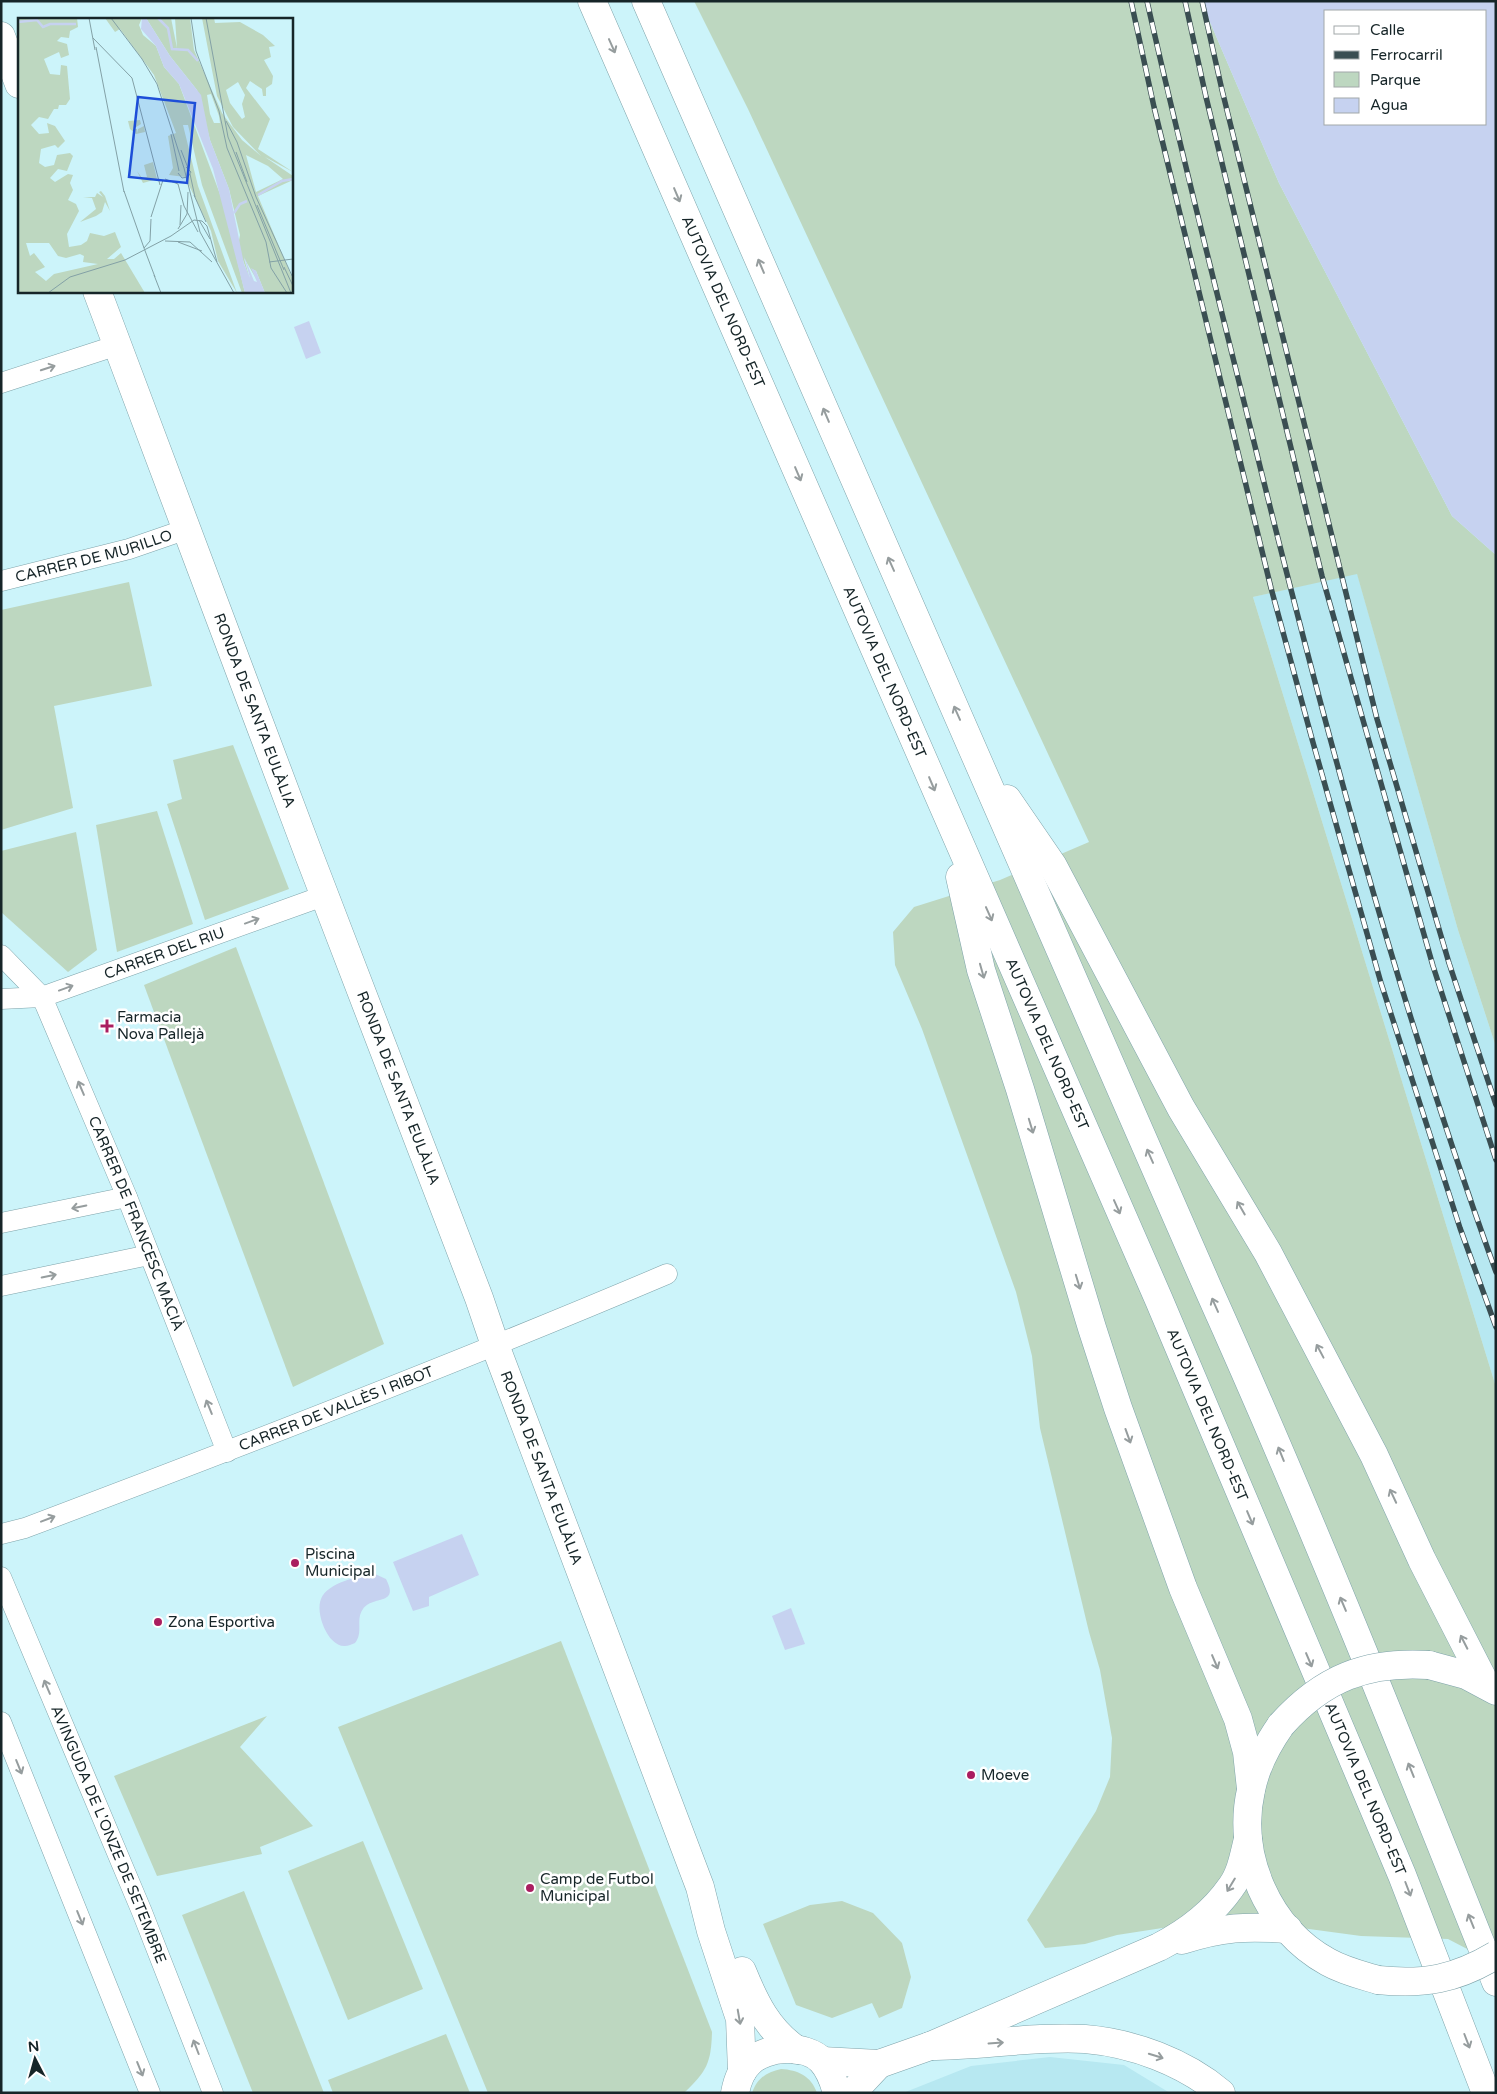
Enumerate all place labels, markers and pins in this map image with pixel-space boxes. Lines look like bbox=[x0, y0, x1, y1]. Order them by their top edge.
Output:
place label: Farmacia Nova Pallejà bbox=[117, 1008, 204, 1043]
marker: Farmacia Nova Pallejà bbox=[101, 1020, 113, 1032]
place label: Piscina Municipal bbox=[305, 1545, 375, 1580]
marker: Piscina Municipal bbox=[289, 1557, 301, 1569]
place label: Zona Esportiva bbox=[168, 1613, 275, 1631]
marker: Zona Esportiva bbox=[152, 1616, 164, 1628]
place label: Moeve bbox=[981, 1766, 1029, 1784]
marker: Moeve bbox=[965, 1769, 977, 1781]
place label: Camp de Futbol Municipal bbox=[540, 1870, 654, 1905]
marker: Camp de Futbol Municipal bbox=[524, 1882, 536, 1894]

